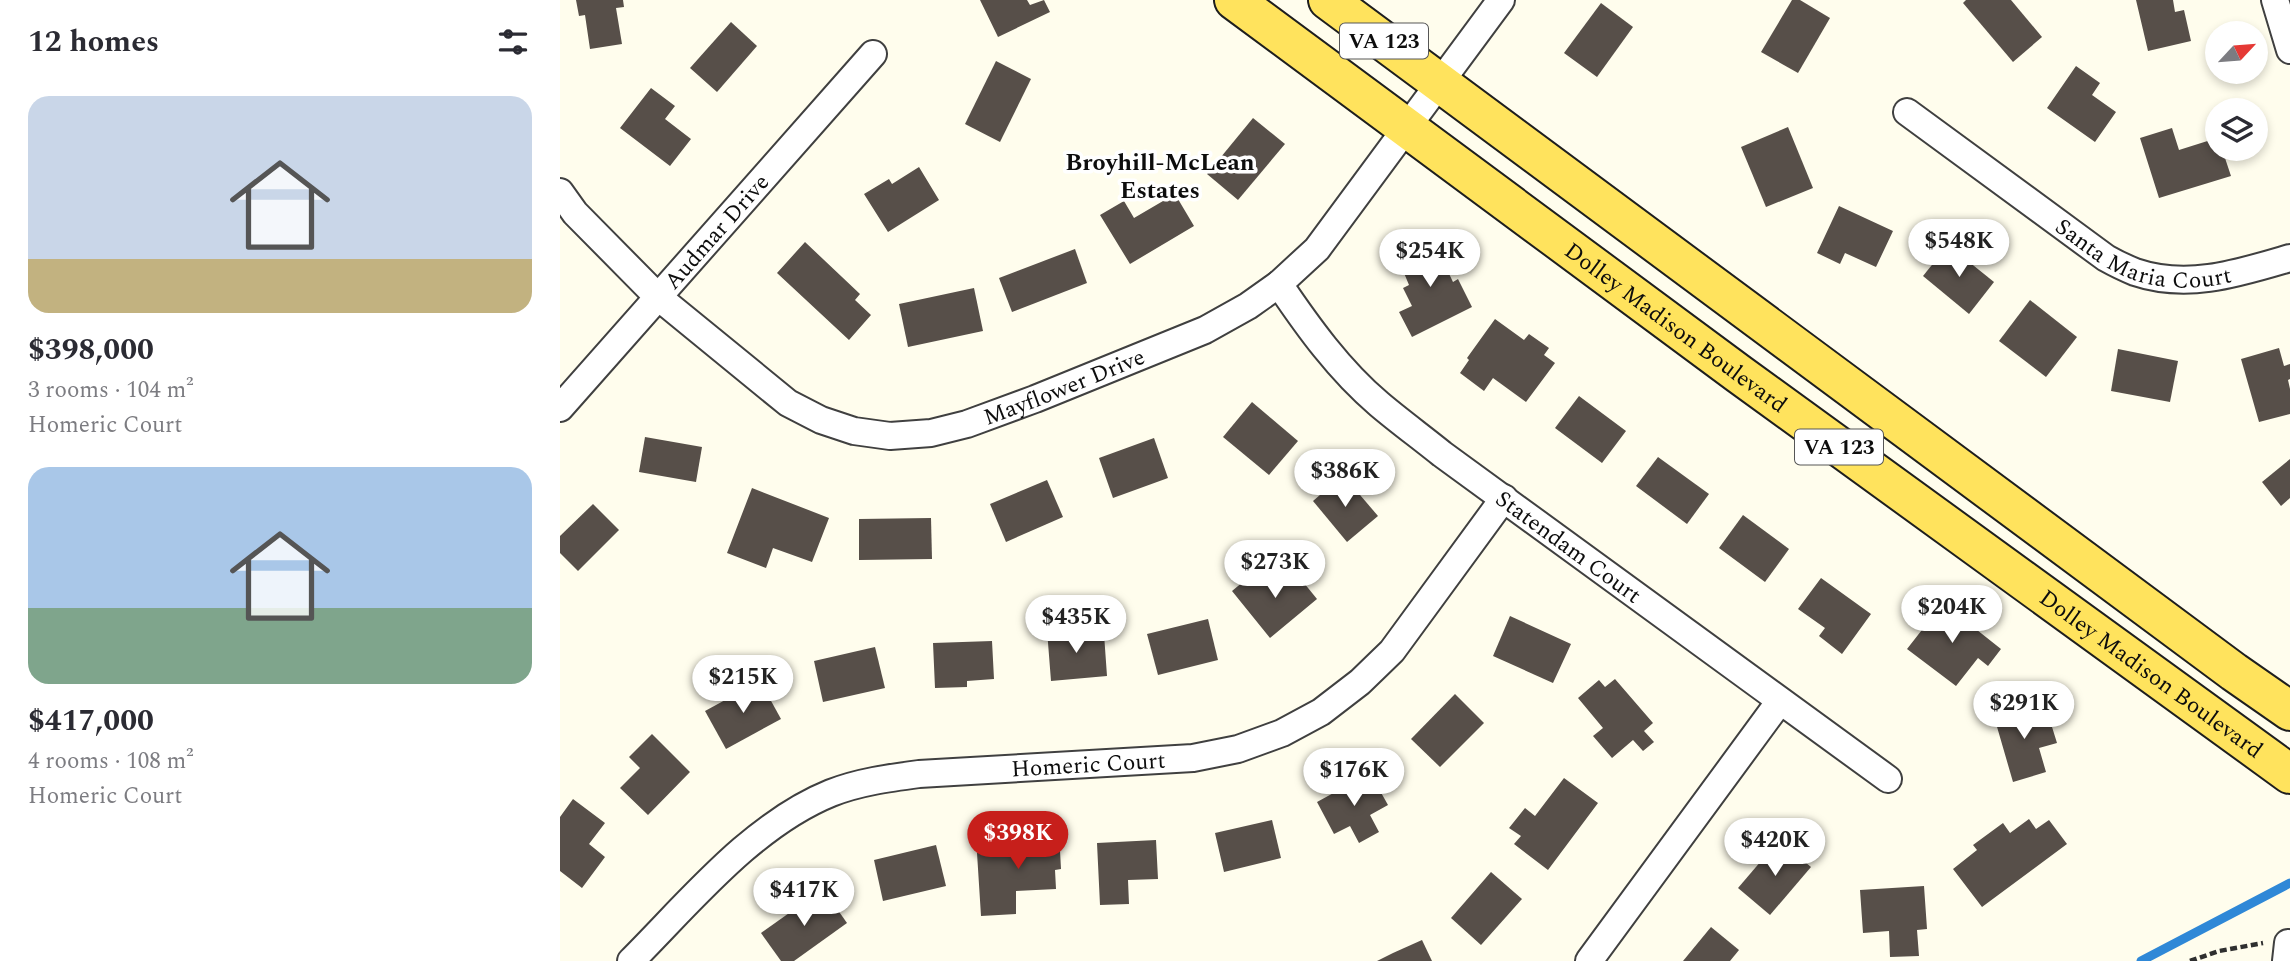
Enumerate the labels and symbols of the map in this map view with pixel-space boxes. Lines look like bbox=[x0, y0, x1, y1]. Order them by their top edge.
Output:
north arrow bbox=[2205, 21, 2268, 84]
road number: VA 123 bbox=[1340, 23, 1428, 58]
district label: Broyhill-McLean Estates bbox=[1065, 145, 1255, 209]
street label: Audmar Drive bbox=[656, 166, 778, 298]
street label: Santa Maria Court bbox=[2047, 210, 2235, 299]
pin: $548K bbox=[1910, 219, 2008, 279]
pin: $254K bbox=[1381, 230, 1479, 289]
street label: Dolley Madison Boulevard bbox=[1556, 234, 1794, 423]
street label: Mayflower Drive bbox=[979, 340, 1151, 435]
road number: VA 123 bbox=[1795, 430, 1883, 464]
pin: $386K bbox=[1296, 449, 1394, 509]
street label: Statendam Court bbox=[1487, 482, 1648, 613]
pin: $273K bbox=[1226, 540, 1324, 600]
street label: Dolley Madison Boulevard bbox=[2031, 581, 2270, 768]
pin: $204K bbox=[1903, 586, 2001, 645]
pin: $435K bbox=[1027, 596, 1125, 655]
pin: $215K bbox=[694, 656, 792, 715]
pin: $291K bbox=[1975, 682, 2073, 741]
street label: Homeric Court bbox=[1010, 744, 1167, 788]
pin: $176K bbox=[1305, 748, 1403, 808]
pin: $398K bbox=[969, 812, 1067, 871]
pin: $420K bbox=[1726, 818, 1824, 878]
pin: $417K bbox=[755, 869, 853, 928]

